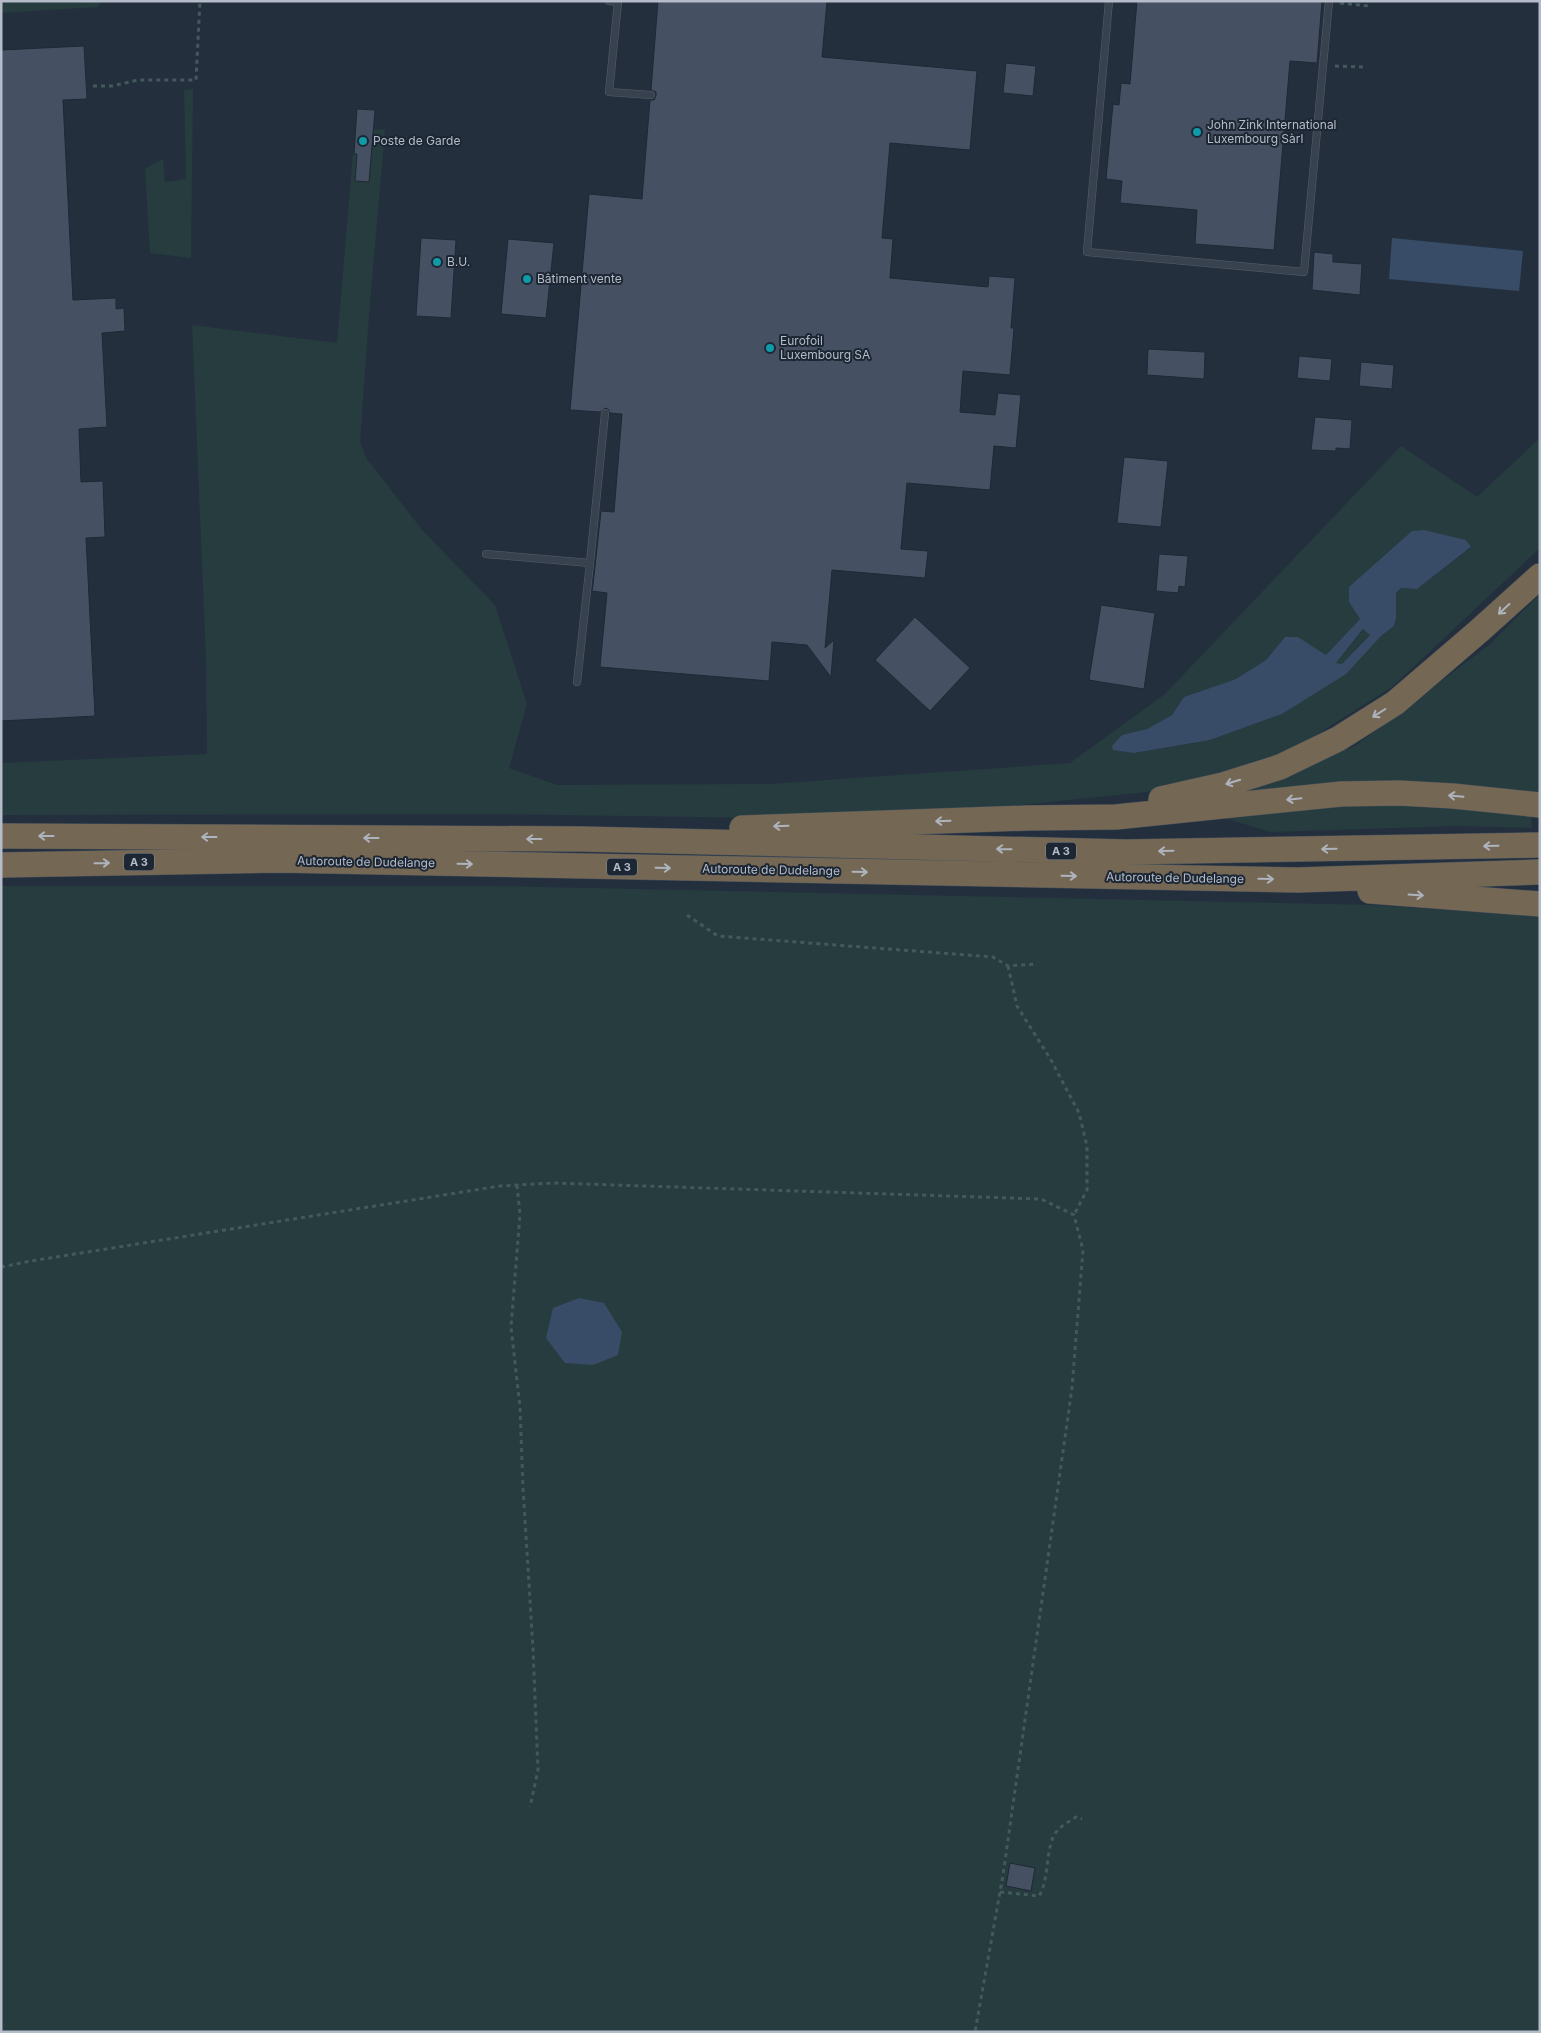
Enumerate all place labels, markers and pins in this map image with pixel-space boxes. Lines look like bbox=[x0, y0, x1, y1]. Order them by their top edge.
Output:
place label: John Zink International Luxembourg Sàrl bbox=[1207, 117, 1337, 146]
marker: John Zink International Luxembourg Sàrl bbox=[1191, 126, 1203, 138]
place label: Poste de Garde bbox=[373, 133, 460, 148]
marker: Poste de Garde bbox=[357, 135, 369, 147]
place label: B.U. bbox=[447, 254, 470, 269]
marker: B.U. bbox=[431, 256, 443, 268]
place label: Bâtiment vente bbox=[537, 271, 622, 286]
marker: Bâtiment vente bbox=[521, 273, 533, 285]
place label: Eurofoil Luxembourg SA bbox=[780, 333, 870, 362]
marker: Eurofoil Luxembourg SA bbox=[764, 342, 776, 354]

